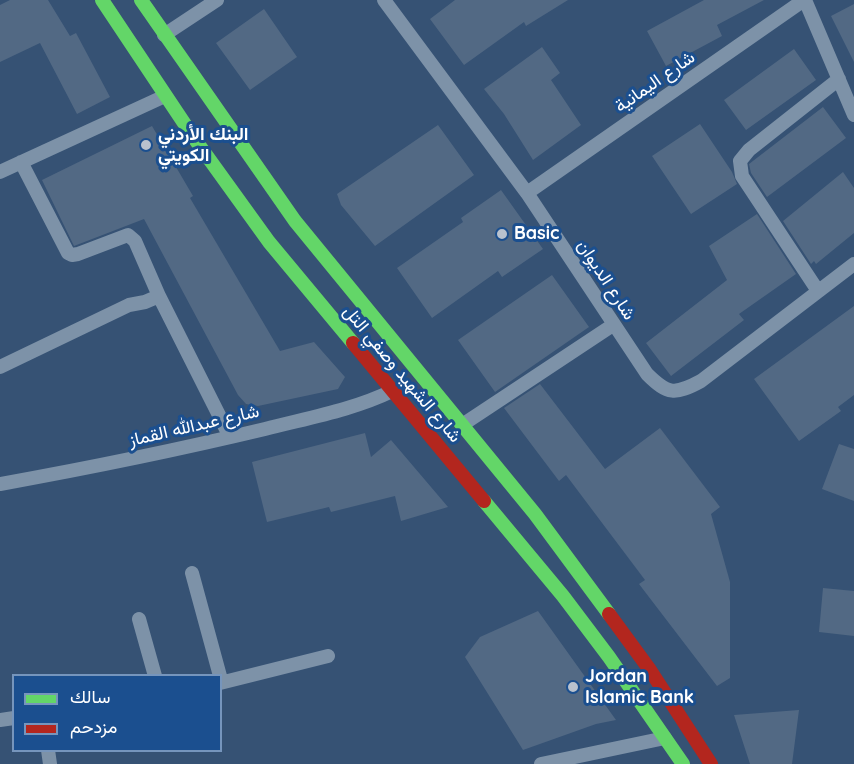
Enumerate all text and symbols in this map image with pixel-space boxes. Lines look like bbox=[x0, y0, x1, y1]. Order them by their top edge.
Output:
street label: شارع اليمانية bbox=[611, 46, 699, 118]
place label: البنك الأردني الكويتي bbox=[158, 124, 249, 166]
marker: البنك الأردني الكويتي bbox=[139, 138, 153, 152]
place label: Basic bbox=[514, 223, 559, 245]
marker: Basic bbox=[495, 227, 509, 241]
street label: شارع الديوان bbox=[572, 236, 640, 324]
street label: شارع الشهيد وصفي التل bbox=[338, 301, 466, 447]
street label: شارع عبدالله القماز bbox=[127, 400, 261, 452]
place label: Jordan Islamic Bank bbox=[585, 666, 694, 708]
legend bbox=[12, 674, 222, 752]
marker: Jordan Islamic Bank bbox=[566, 680, 580, 694]
text: سالك bbox=[70, 685, 110, 708]
text: مزدحم bbox=[70, 715, 117, 738]

